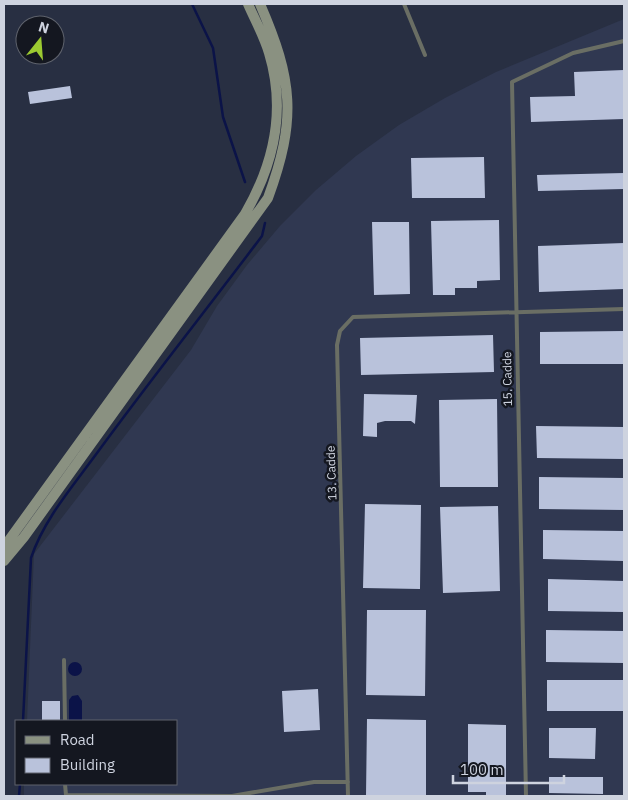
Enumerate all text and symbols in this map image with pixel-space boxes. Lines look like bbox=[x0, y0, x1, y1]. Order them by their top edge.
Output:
north arrow bbox=[15, 15, 65, 65]
text: N bbox=[36, 17, 51, 38]
street label: 15. Cadde bbox=[499, 351, 515, 407]
street label: 13. Cadde bbox=[323, 445, 339, 501]
legend bbox=[15, 720, 178, 785]
text: Road bbox=[60, 730, 95, 749]
scale bar bbox=[453, 752, 564, 784]
text: Building bbox=[60, 755, 115, 774]
text: 100 m bbox=[460, 760, 504, 779]

